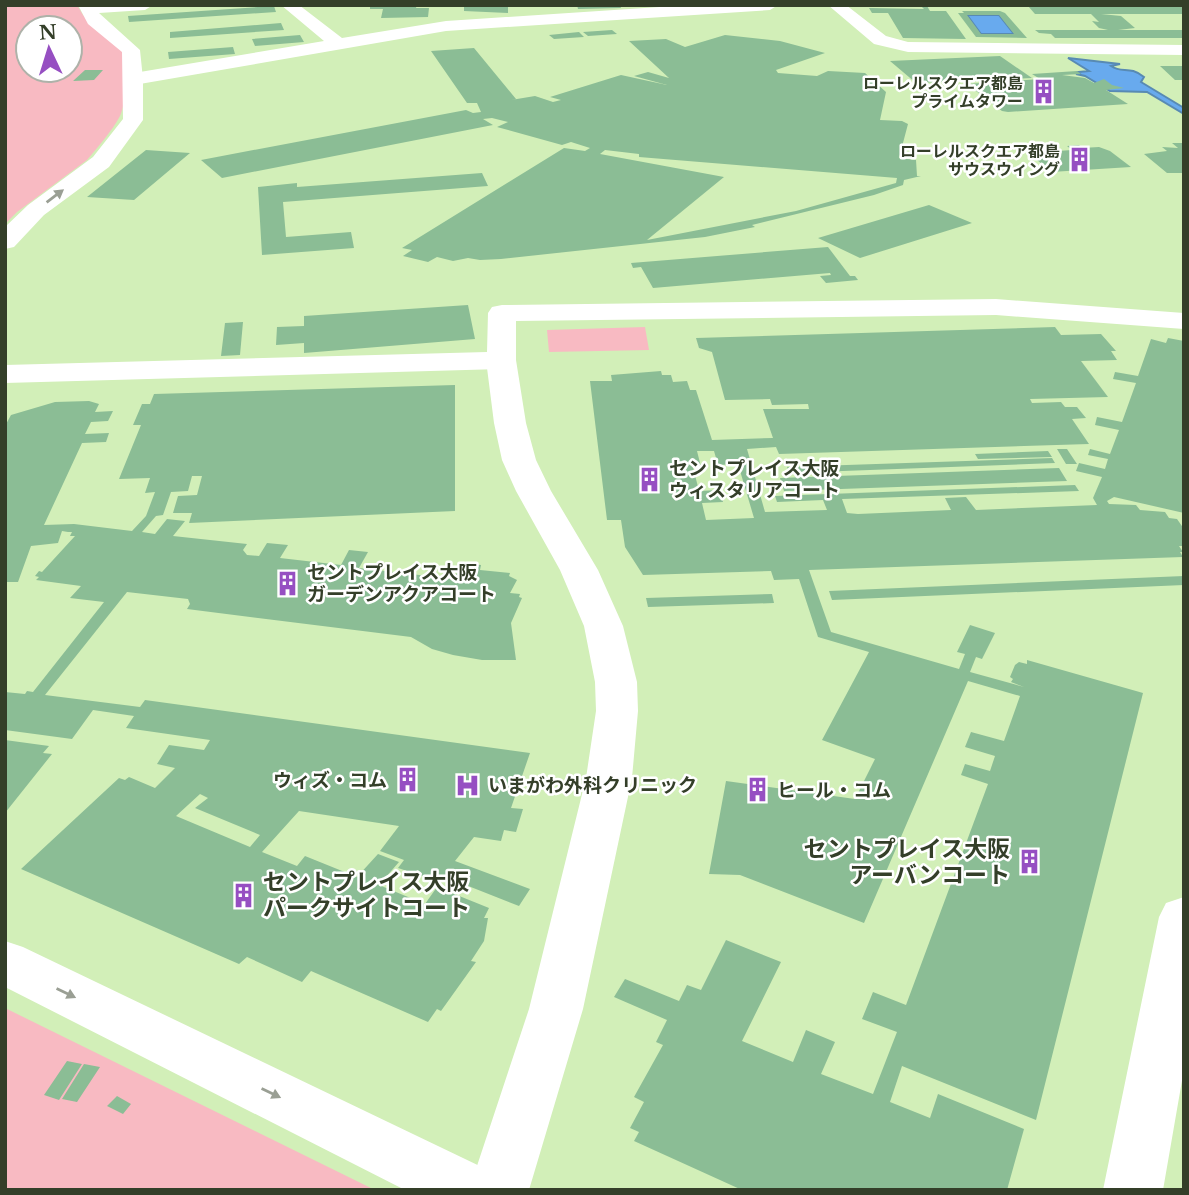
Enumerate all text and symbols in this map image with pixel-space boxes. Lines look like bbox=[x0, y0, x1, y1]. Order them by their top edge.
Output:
north arrow bbox=[14, 14, 84, 84]
text: N bbox=[38, 20, 58, 45]
place label: ローレルスクエア都島 プライムタワー bbox=[863, 73, 1023, 111]
building icon: ローレルスクエア都島 プライムタワー bbox=[1029, 78, 1057, 106]
place label: ローレルスクエア都島 サウスウィング bbox=[900, 141, 1060, 179]
building icon: ローレルスクエア都島 サウスウィング bbox=[1066, 146, 1094, 174]
one-way arrow bbox=[46, 189, 64, 203]
place label: セントプレイス大阪 ウィスタリアコート bbox=[669, 457, 840, 502]
building icon: セントプレイス大阪 ウィスタリアコート bbox=[635, 465, 663, 493]
place label: セントプレイス大阪 ガーデンアクアコート bbox=[307, 561, 496, 606]
building icon: セントプレイス大阪 ガーデンアクアコート bbox=[273, 569, 301, 597]
building icon: ウィズ・コム bbox=[393, 766, 421, 794]
place label: ウィズ・コム bbox=[273, 769, 387, 792]
hospital icon: いまがわ外科クリニック bbox=[454, 771, 482, 799]
place label: いまがわ外科クリニック bbox=[488, 774, 697, 797]
building icon: ヒール・コム bbox=[743, 776, 771, 804]
place label: ヒール・コム bbox=[777, 779, 891, 802]
place label: セントプレイス大阪 アーバンコート bbox=[804, 835, 1010, 889]
building icon: セントプレイス大阪 アーバンコート bbox=[1016, 848, 1044, 876]
place label: セントプレイス大阪 パークサイトコート bbox=[263, 868, 470, 922]
building icon: セントプレイス大阪 パークサイトコート bbox=[229, 881, 257, 909]
one-way arrow bbox=[56, 987, 76, 998]
one-way arrow bbox=[261, 1087, 281, 1099]

